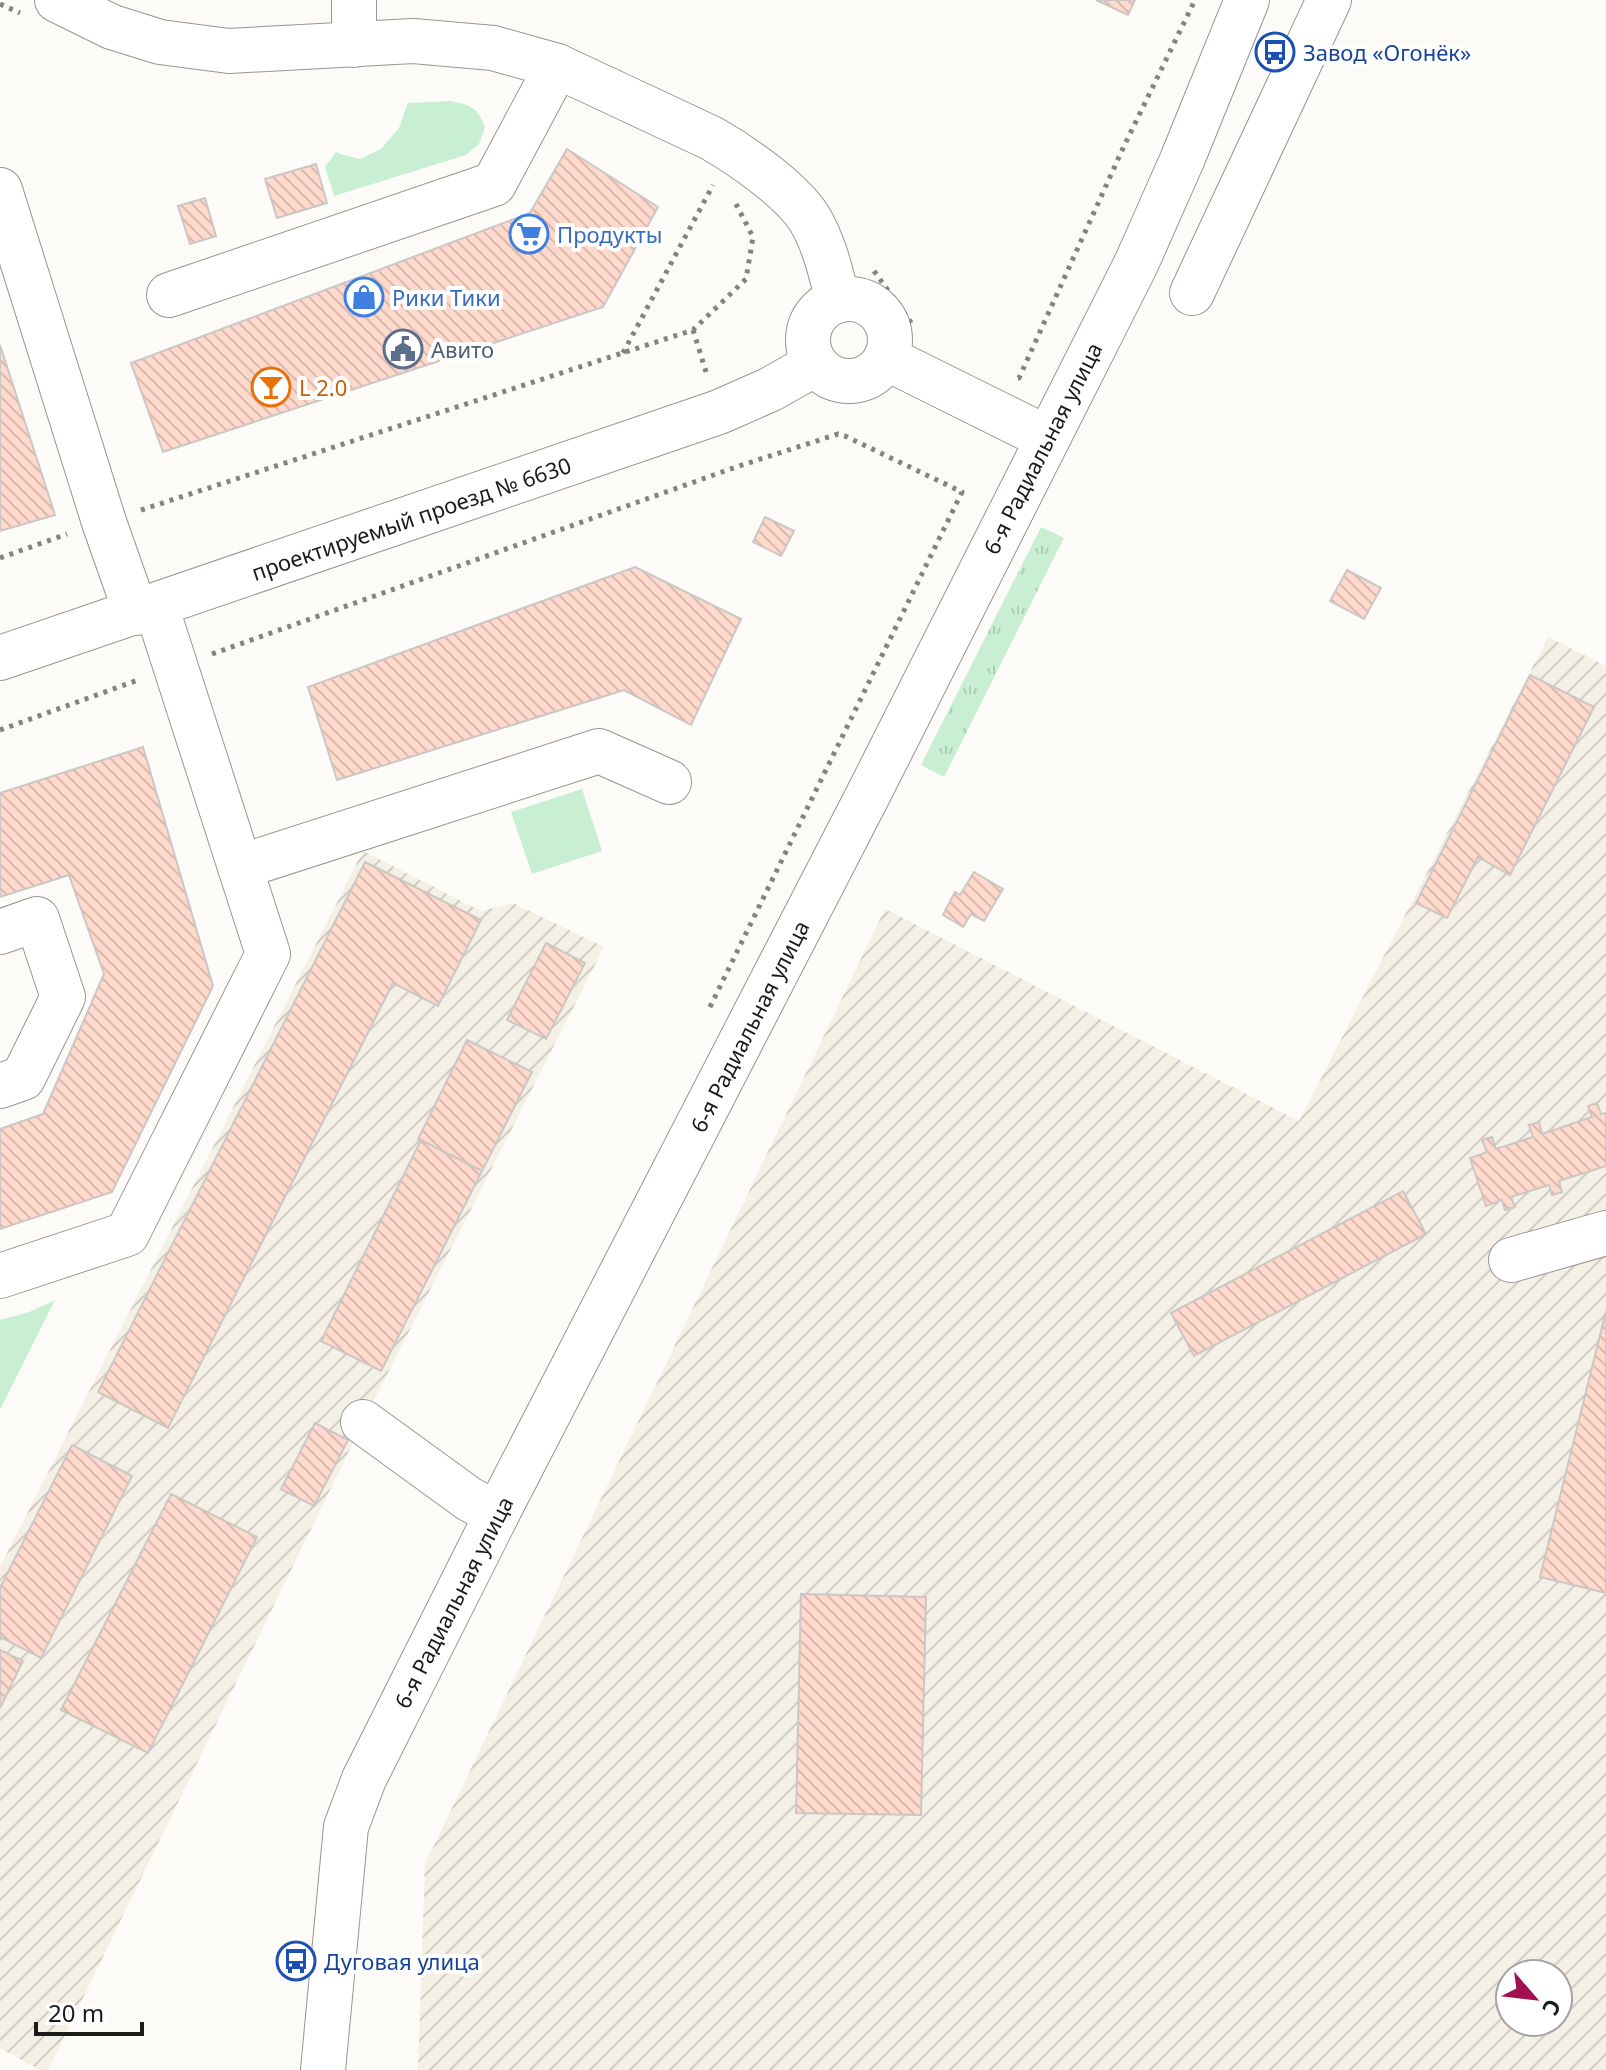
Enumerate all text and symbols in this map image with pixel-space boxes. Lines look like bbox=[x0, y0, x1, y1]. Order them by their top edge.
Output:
bus stop icon: Завод «Огонёк» bbox=[1254, 31, 1296, 73]
place label: Завод «Огонёк» bbox=[1303, 37, 1471, 67]
supermarket icon: Продукты bbox=[508, 213, 550, 255]
place label: Продукты bbox=[557, 219, 663, 249]
shop icon: Рики Тики bbox=[343, 276, 385, 318]
place label: Рики Тики bbox=[392, 282, 501, 312]
public building icon: Авито bbox=[382, 328, 424, 370]
place label: Авито bbox=[431, 334, 494, 364]
street label: 6-я Радиальная улица bbox=[976, 337, 1108, 559]
bar icon: L 2.0 bbox=[250, 366, 292, 408]
place label: L 2.0 bbox=[299, 372, 347, 402]
street label: проектируемый проезд № 6630 bbox=[247, 449, 575, 587]
street label: 6-я Радиальная улица bbox=[683, 915, 815, 1137]
street label: 6-я Радиальная улица bbox=[387, 1491, 519, 1713]
bus stop icon: Дуговая улица bbox=[275, 1940, 317, 1982]
place label: Дуговая улица bbox=[324, 1946, 480, 1976]
north arrow bbox=[1494, 1958, 1574, 2038]
scale bar bbox=[36, 1986, 142, 2036]
text: С bbox=[1536, 1995, 1569, 2021]
text: 20 m bbox=[48, 1996, 104, 2029]

